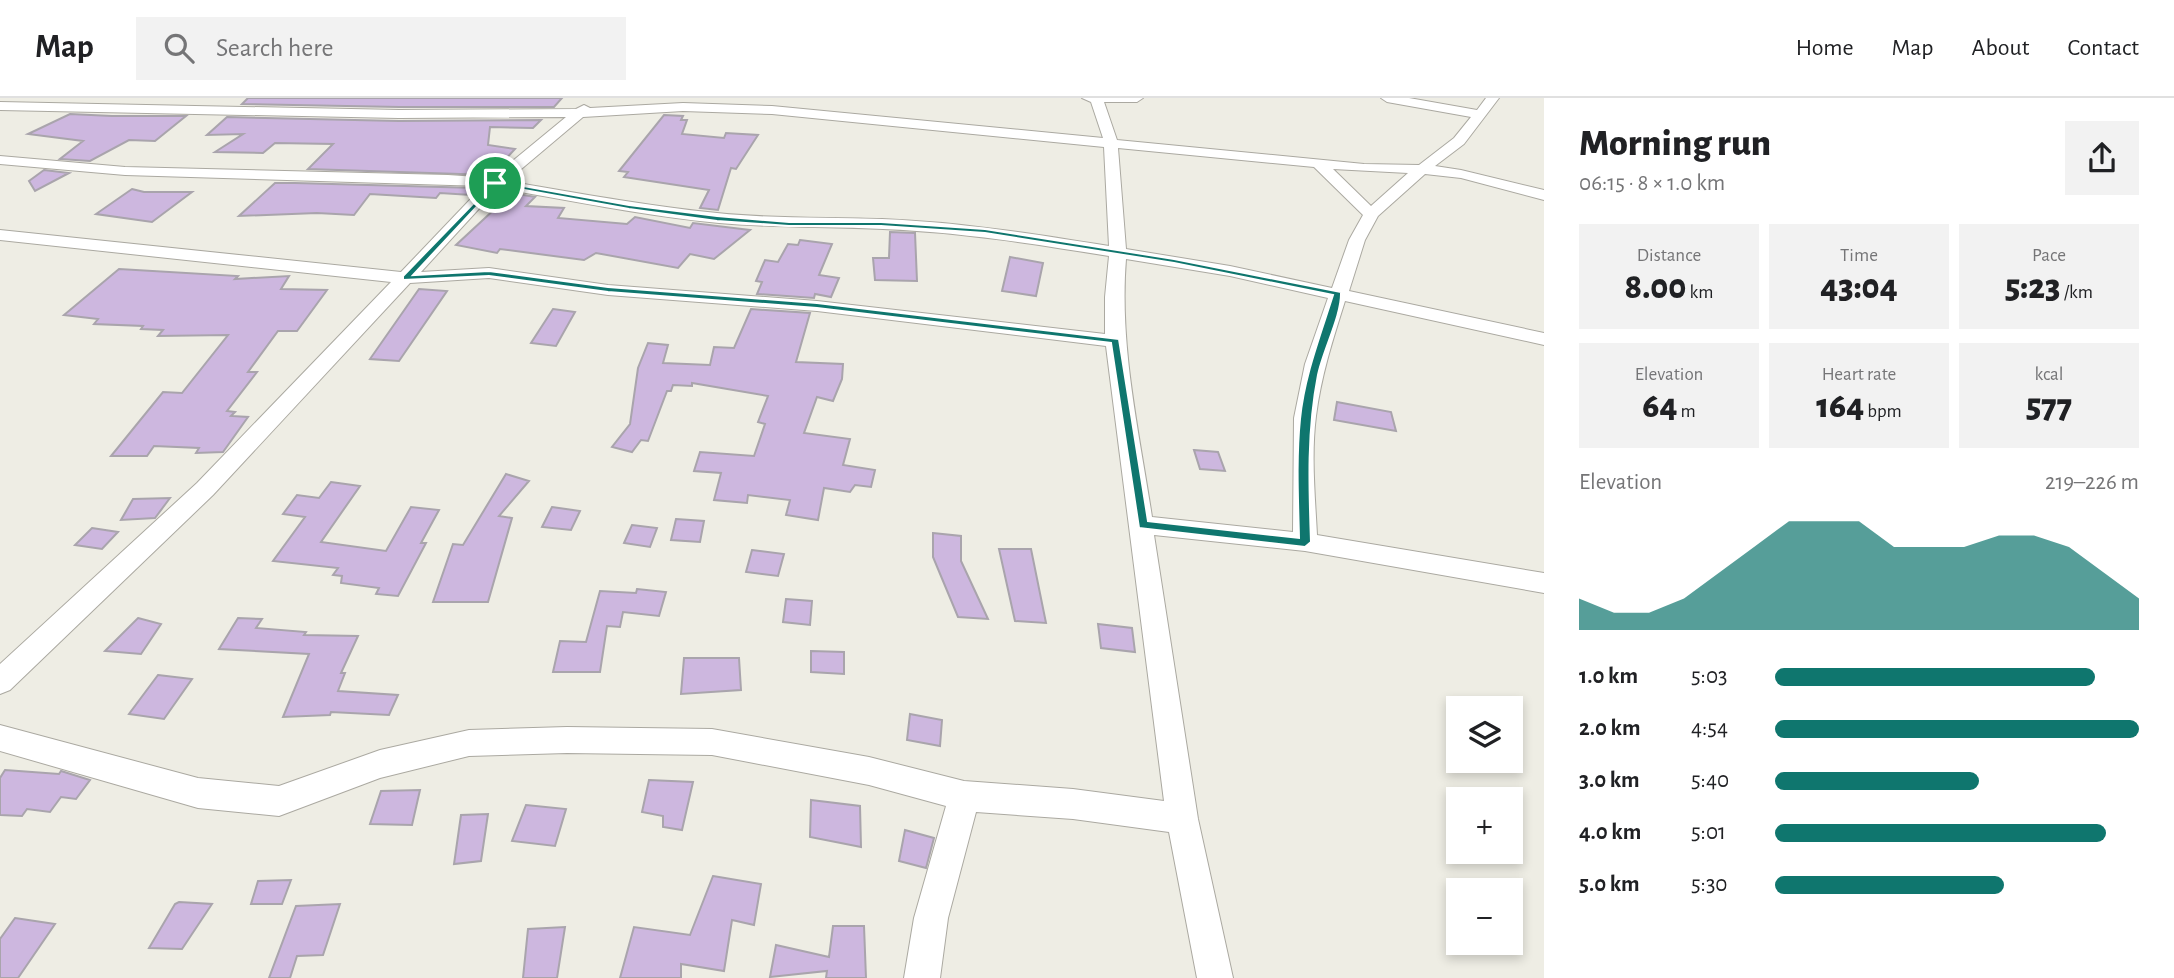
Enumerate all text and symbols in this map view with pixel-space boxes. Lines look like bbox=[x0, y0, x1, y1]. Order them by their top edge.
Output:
search box bbox=[136, 17, 626, 80]
icon: search bbox=[160, 29, 198, 67]
text: Map bbox=[35, 31, 94, 64]
text: Search here bbox=[216, 35, 334, 61]
text: Home bbox=[1796, 36, 1854, 60]
text: Map bbox=[1892, 36, 1934, 60]
text: About bbox=[1972, 36, 2029, 60]
text: Contact bbox=[2067, 36, 2139, 60]
button: share bbox=[2065, 121, 2139, 195]
text: Morning run bbox=[1579, 125, 1771, 163]
pin bbox=[465, 153, 525, 213]
icon: arrive bbox=[476, 164, 514, 202]
text: 06:15 · 8 × 1.0 km bbox=[1579, 172, 1725, 195]
text: Distance bbox=[1637, 246, 1701, 265]
text: Time bbox=[1840, 246, 1878, 265]
text: Pace bbox=[2032, 246, 2066, 265]
text: 8.00 bbox=[1625, 270, 1686, 305]
text: 43:04 bbox=[1820, 270, 1898, 305]
text: 5:23 bbox=[2005, 270, 2061, 305]
text: km bbox=[1686, 283, 1713, 302]
text: /km bbox=[2061, 283, 2093, 302]
text: Elevation bbox=[1635, 365, 1703, 384]
text: Heart rate bbox=[1822, 365, 1896, 384]
text: kcal bbox=[2035, 365, 2063, 384]
text: 64 bbox=[1642, 389, 1677, 424]
text: 164 bbox=[1816, 389, 1864, 424]
text: 577 bbox=[2026, 389, 2072, 424]
text: m bbox=[1677, 402, 1696, 421]
text: bpm bbox=[1864, 402, 1902, 421]
text: Elevation bbox=[1579, 471, 1662, 494]
text: 219–226 m bbox=[2045, 471, 2139, 494]
text: 1.0 km bbox=[1579, 665, 1638, 688]
text: 5:03 bbox=[1691, 665, 1728, 688]
map controls bbox=[1446, 696, 1523, 955]
button: layers bbox=[1446, 696, 1523, 773]
text: 2.0 km bbox=[1579, 717, 1641, 740]
text: 4:54 bbox=[1691, 717, 1728, 740]
text: 3.0 km bbox=[1579, 769, 1640, 792]
text: 5:40 bbox=[1691, 769, 1729, 792]
button: + bbox=[1446, 787, 1523, 864]
text: 4.0 km bbox=[1579, 821, 1641, 844]
text: 5:01 bbox=[1691, 821, 1726, 844]
text: 5.0 km bbox=[1579, 873, 1640, 896]
text: 5:30 bbox=[1691, 873, 1728, 896]
button: − bbox=[1446, 878, 1523, 955]

